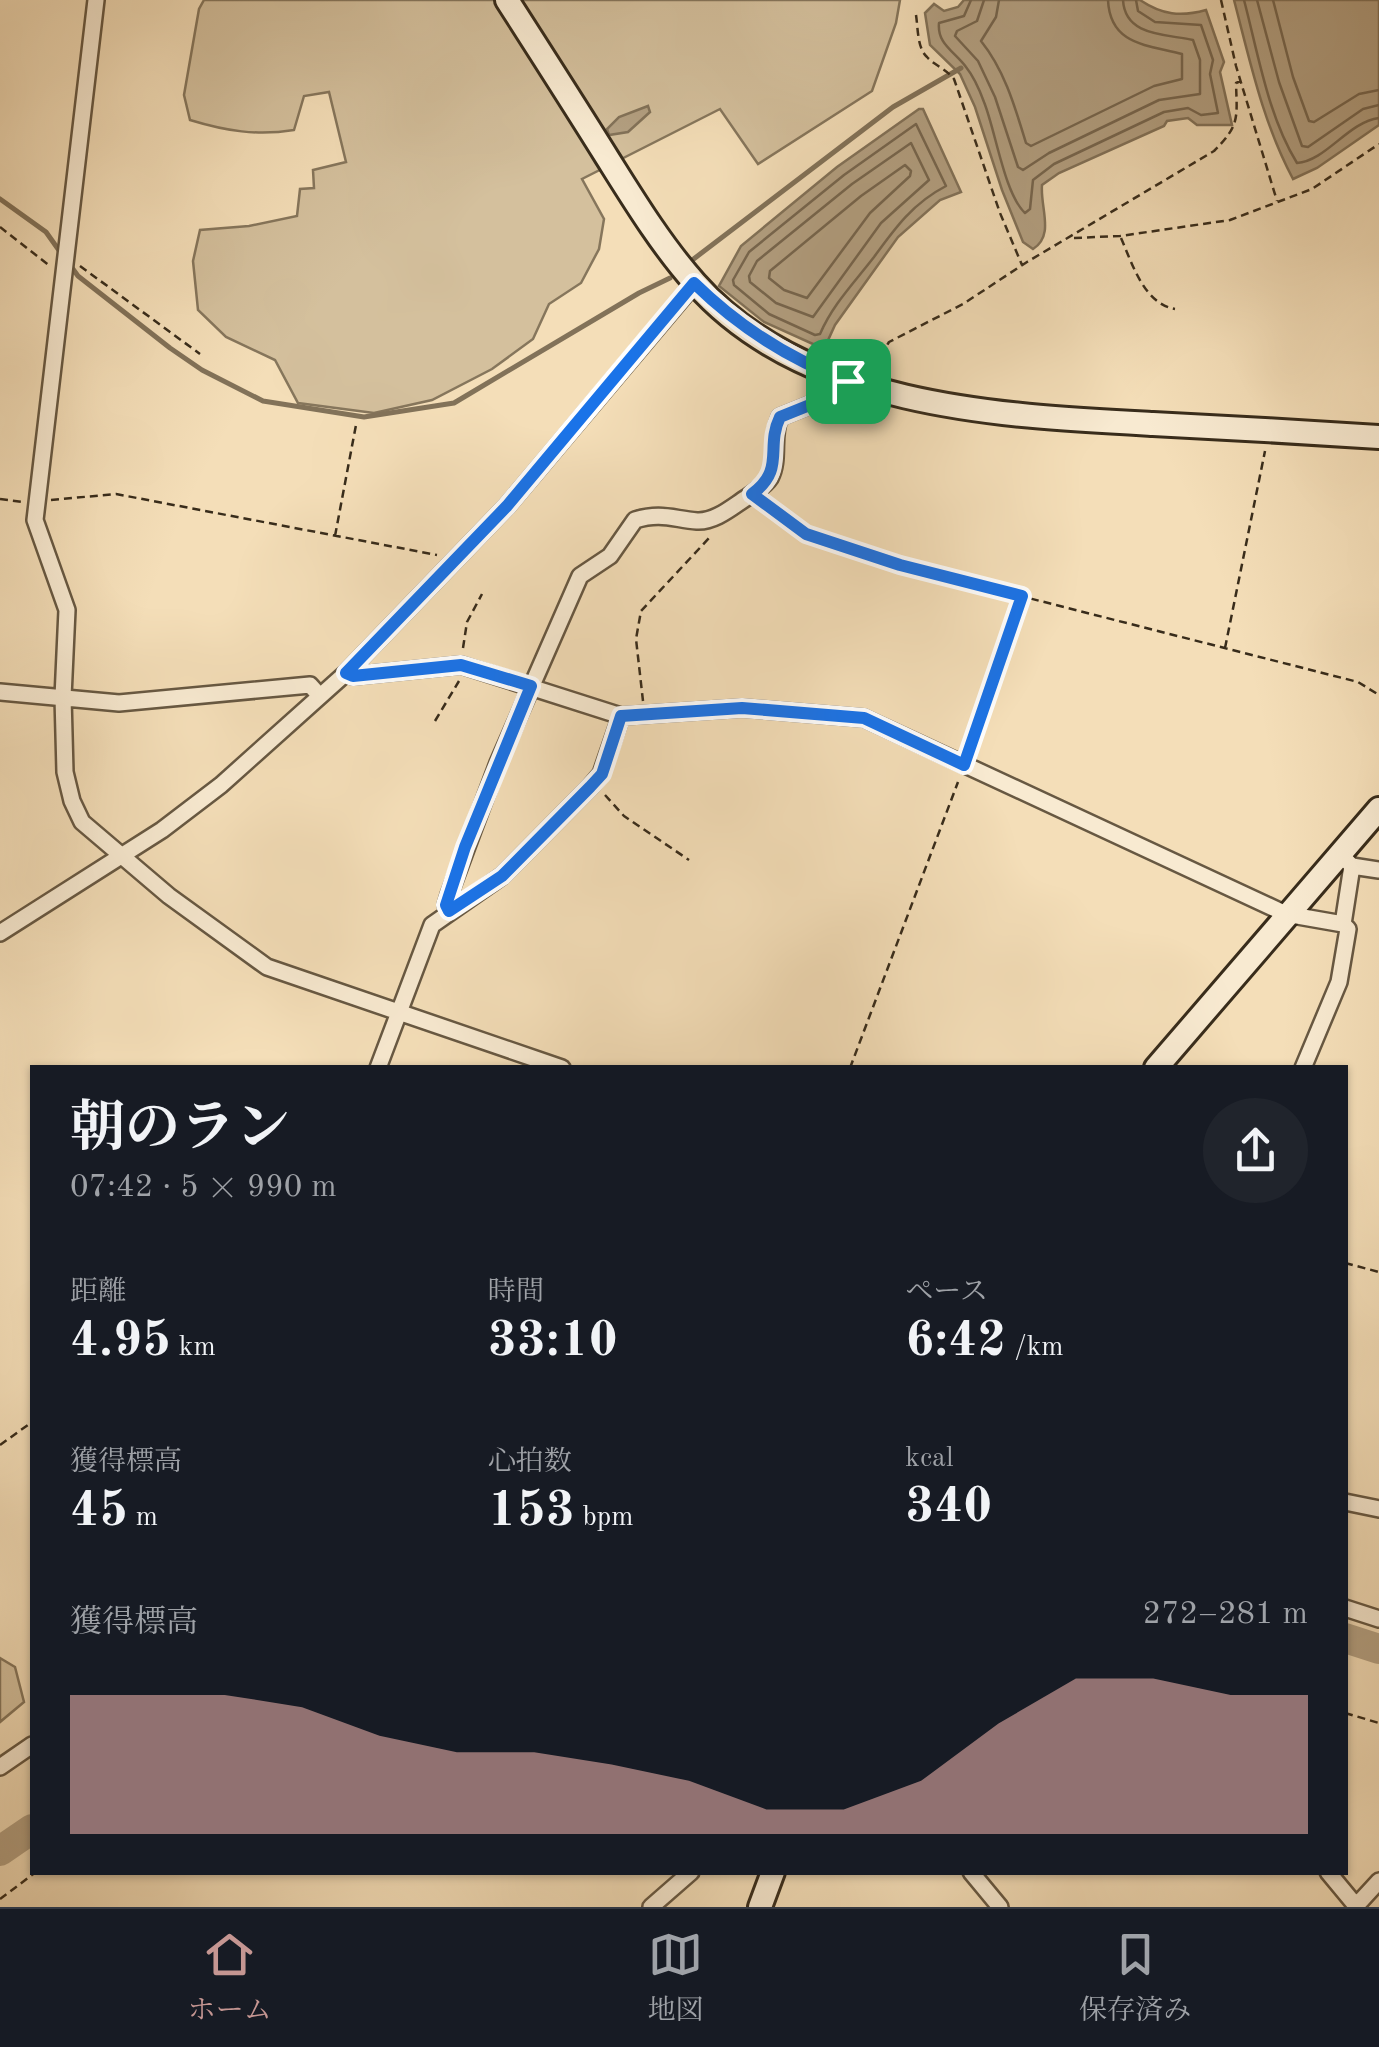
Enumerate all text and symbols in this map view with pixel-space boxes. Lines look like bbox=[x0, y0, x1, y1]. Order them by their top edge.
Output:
pin bbox=[806, 339, 891, 424]
icon: arrive bbox=[821, 354, 876, 409]
button: share bbox=[1203, 1098, 1308, 1203]
text: 朝のラン bbox=[70, 1103, 290, 1158]
text: 07:42 · 5 × 990 m bbox=[70, 1172, 337, 1204]
text: 距離 bbox=[70, 1279, 126, 1307]
text: 時間 bbox=[488, 1279, 544, 1307]
text: ペース bbox=[905, 1279, 988, 1307]
text: 4.95 bbox=[70, 1317, 171, 1367]
text: 33:10 bbox=[488, 1317, 618, 1367]
text: 6:42 bbox=[905, 1317, 1006, 1367]
text: km bbox=[171, 1334, 216, 1362]
text: /km bbox=[1006, 1334, 1064, 1362]
text: kcal bbox=[905, 1445, 954, 1473]
text: 獲得標高 bbox=[70, 1449, 182, 1477]
text: 心拍数 bbox=[488, 1449, 572, 1477]
text: 340 bbox=[905, 1483, 992, 1533]
text: 45 bbox=[70, 1487, 128, 1537]
text: 153 bbox=[488, 1487, 575, 1537]
text: m bbox=[128, 1504, 158, 1532]
text: bpm bbox=[575, 1504, 634, 1532]
text: 272–281 m bbox=[1142, 1599, 1308, 1631]
text: 獲得標高 bbox=[70, 1608, 198, 1640]
tab: ホーム bbox=[188, 1927, 272, 2030]
tab: 地図 bbox=[647, 1927, 703, 2030]
tab: 保存済み bbox=[1079, 1927, 1191, 2030]

